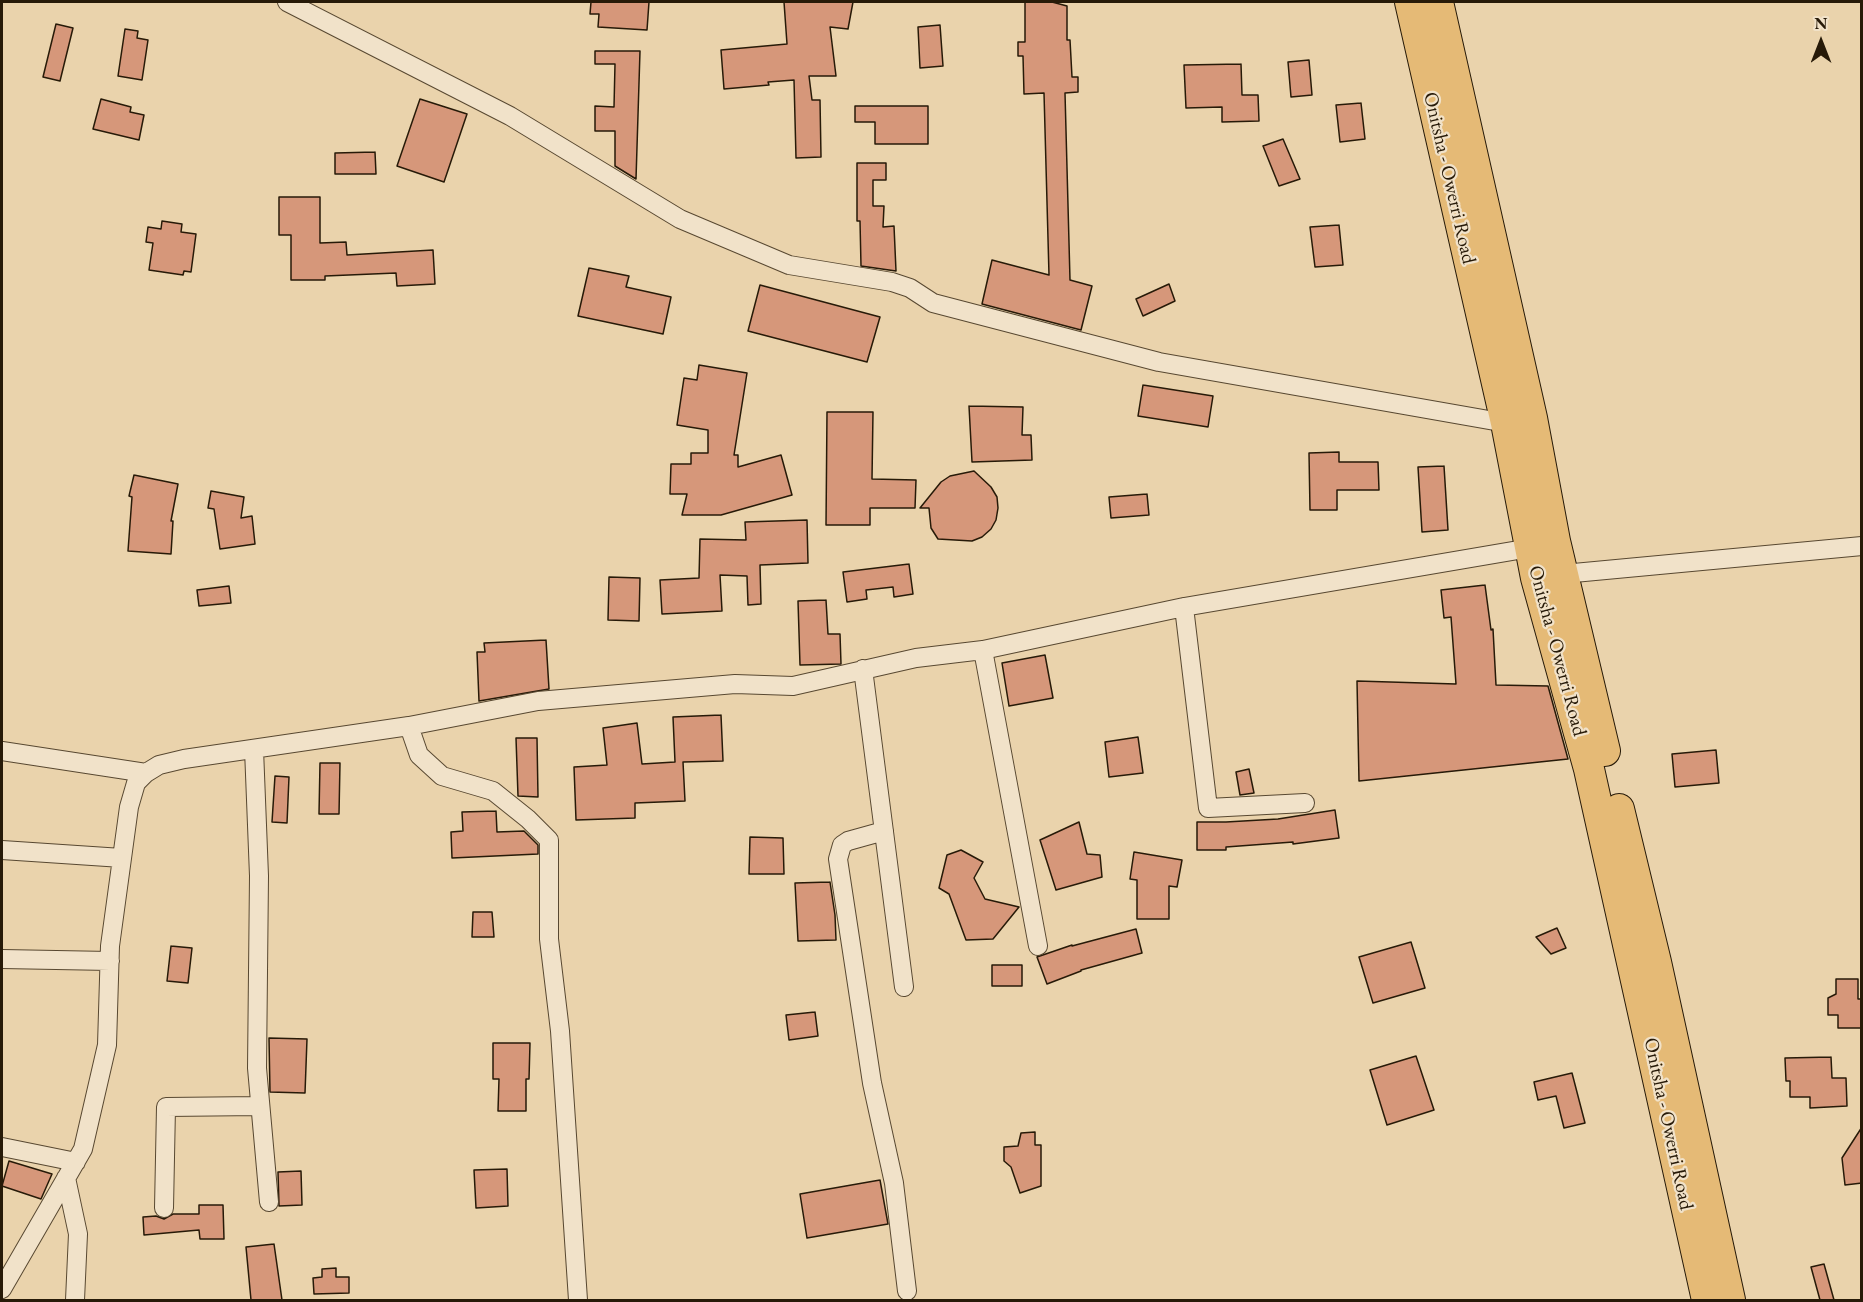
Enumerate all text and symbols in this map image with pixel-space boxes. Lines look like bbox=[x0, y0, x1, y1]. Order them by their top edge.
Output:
north arrow bbox=[1791, 12, 1851, 72]
text: N bbox=[1815, 13, 1827, 34]
street label: Onitsha - Owerri Road bbox=[1418, 90, 1480, 266]
street label: Onitsha - Owerri Road bbox=[1523, 563, 1591, 739]
street label: Onitsha - Owerri Road bbox=[1638, 1036, 1698, 1212]

